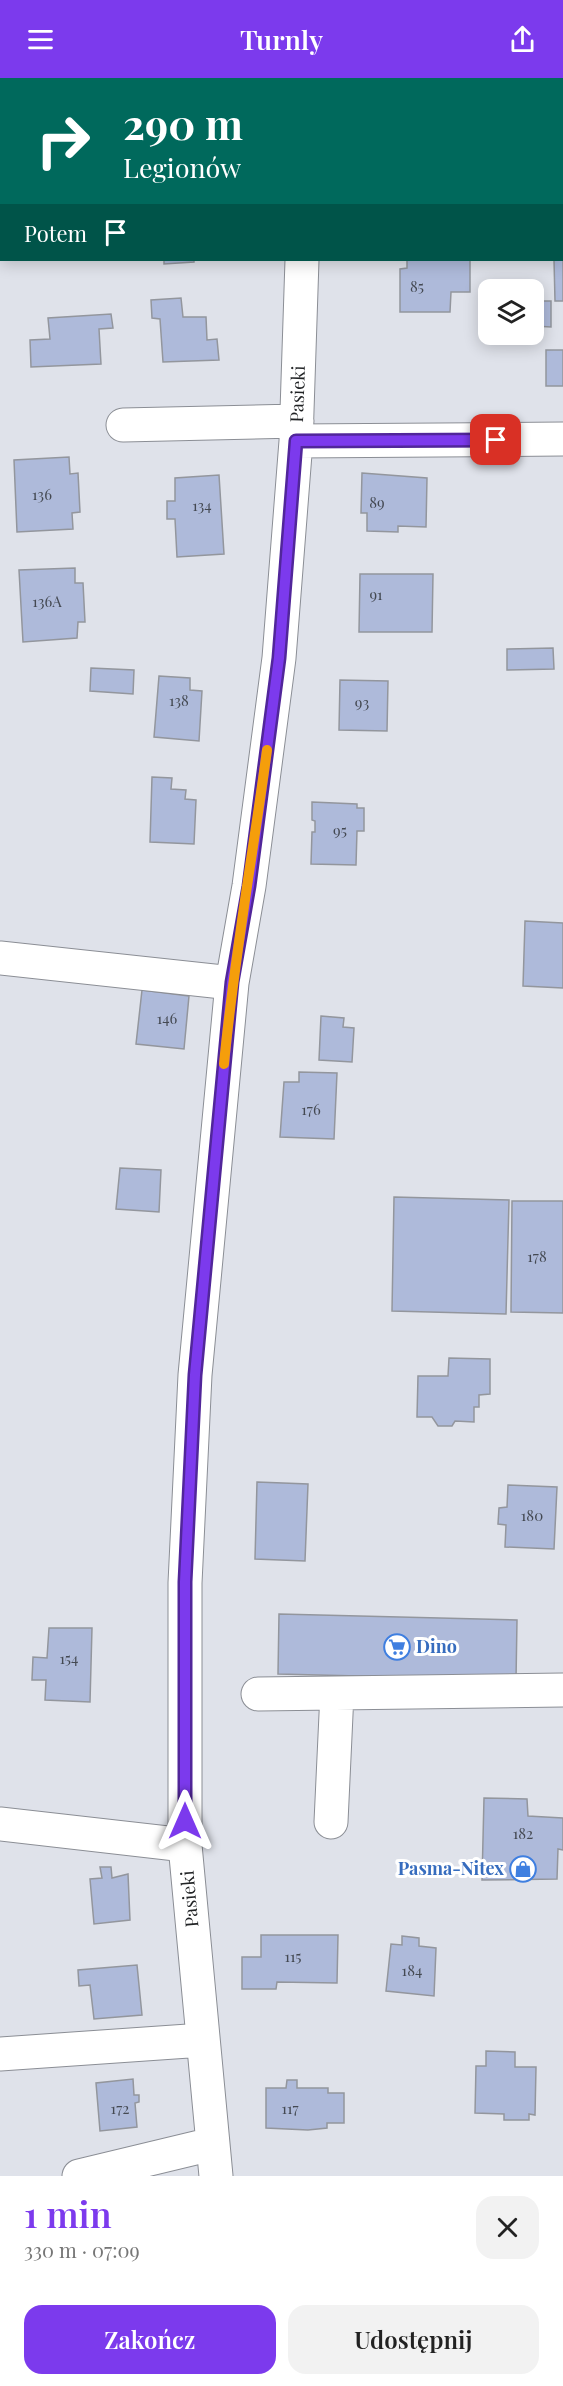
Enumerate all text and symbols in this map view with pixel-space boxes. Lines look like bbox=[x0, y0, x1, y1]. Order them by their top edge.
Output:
text: Turnly bbox=[240, 21, 323, 57]
icon: menu bbox=[24, 23, 57, 56]
icon: share bbox=[506, 23, 539, 56]
text: 290 m bbox=[123, 95, 243, 151]
icon: right bbox=[24, 102, 102, 180]
text: Legionów bbox=[123, 149, 241, 185]
icon: arrive bbox=[99, 216, 132, 249]
text: Potem bbox=[24, 218, 87, 248]
house number: 85 bbox=[410, 276, 424, 296]
map controls bbox=[478, 279, 544, 345]
button: layers bbox=[478, 279, 544, 345]
street label: Pasieki bbox=[284, 365, 310, 423]
pin bbox=[470, 414, 521, 465]
icon: arrive bbox=[479, 423, 512, 456]
house number: 136 bbox=[32, 484, 52, 504]
house number: 89 bbox=[369, 492, 385, 512]
house number: 134 bbox=[192, 495, 212, 515]
house number: 91 bbox=[369, 584, 383, 604]
house number: 136A bbox=[32, 591, 62, 611]
house number: 138 bbox=[169, 690, 189, 710]
house number: 93 bbox=[355, 692, 369, 712]
house number: 95 bbox=[333, 820, 347, 840]
house number: 146 bbox=[157, 1008, 178, 1028]
house number: 176 bbox=[301, 1099, 321, 1119]
house number: 178 bbox=[527, 1246, 547, 1266]
house number: 180 bbox=[521, 1505, 543, 1525]
supermarket icon: Dino bbox=[382, 1632, 412, 1662]
place label: Dino bbox=[416, 1634, 457, 1658]
house number: 154 bbox=[59, 1648, 79, 1668]
position arrow bbox=[153, 1789, 217, 1853]
house number: 182 bbox=[513, 1823, 533, 1843]
shop icon: Pasma-Nitex bbox=[508, 1854, 538, 1884]
place label: Pasma-Nitex bbox=[398, 1856, 504, 1880]
street label: Pasieki bbox=[175, 1870, 203, 1929]
house number: 115 bbox=[284, 1946, 302, 1966]
house number: 184 bbox=[402, 1960, 422, 1980]
house number: 172 bbox=[111, 2098, 129, 2118]
house number: 117 bbox=[281, 2098, 299, 2118]
text: 1 min bbox=[24, 2189, 112, 2237]
button: close bbox=[476, 2196, 539, 2259]
text: 330 m · 07:09 bbox=[24, 2236, 140, 2263]
button: Zakończ bbox=[24, 2305, 276, 2374]
button: Udostępnij bbox=[288, 2305, 539, 2374]

